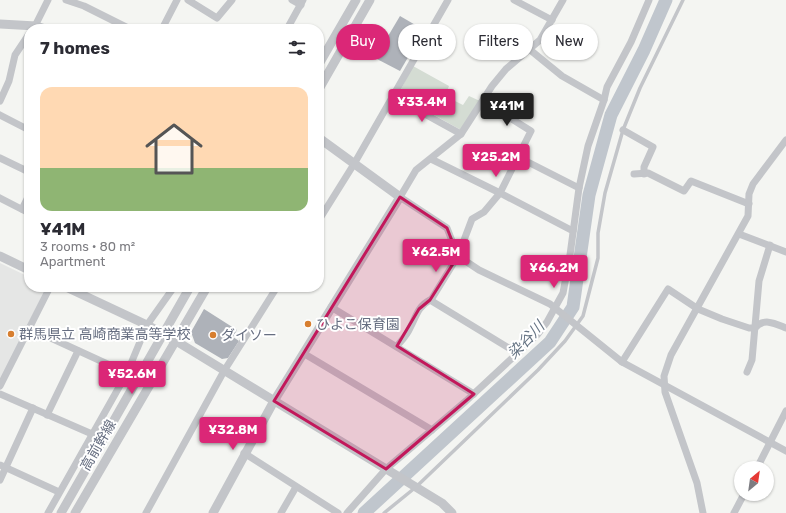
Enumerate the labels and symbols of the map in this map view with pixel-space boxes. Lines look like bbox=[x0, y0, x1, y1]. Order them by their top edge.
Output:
pin: ¥33.4M bbox=[389, 89, 455, 123]
pin: ¥41M bbox=[483, 93, 531, 127]
pin: ¥25.2M bbox=[463, 144, 529, 178]
pin: ¥62.5M bbox=[403, 239, 469, 273]
pin: ¥66.2M bbox=[521, 255, 587, 289]
place label: ひよこ保育園 bbox=[316, 316, 400, 333]
water label: 染谷川 bbox=[504, 316, 549, 362]
marker: ひよこ保育園 bbox=[303, 319, 313, 329]
place label: 群馬県立 高崎商業高等学校 bbox=[19, 326, 190, 343]
place label: ダイソー bbox=[221, 327, 277, 344]
marker: 群馬県立 高崎商業高等学校 bbox=[6, 329, 16, 339]
marker: ダイソー bbox=[208, 330, 218, 340]
pin: ¥52.6M bbox=[99, 361, 165, 395]
street label: 高前幹線 bbox=[77, 417, 120, 474]
pin: ¥32.8M bbox=[200, 417, 266, 451]
north arrow bbox=[734, 461, 774, 501]

